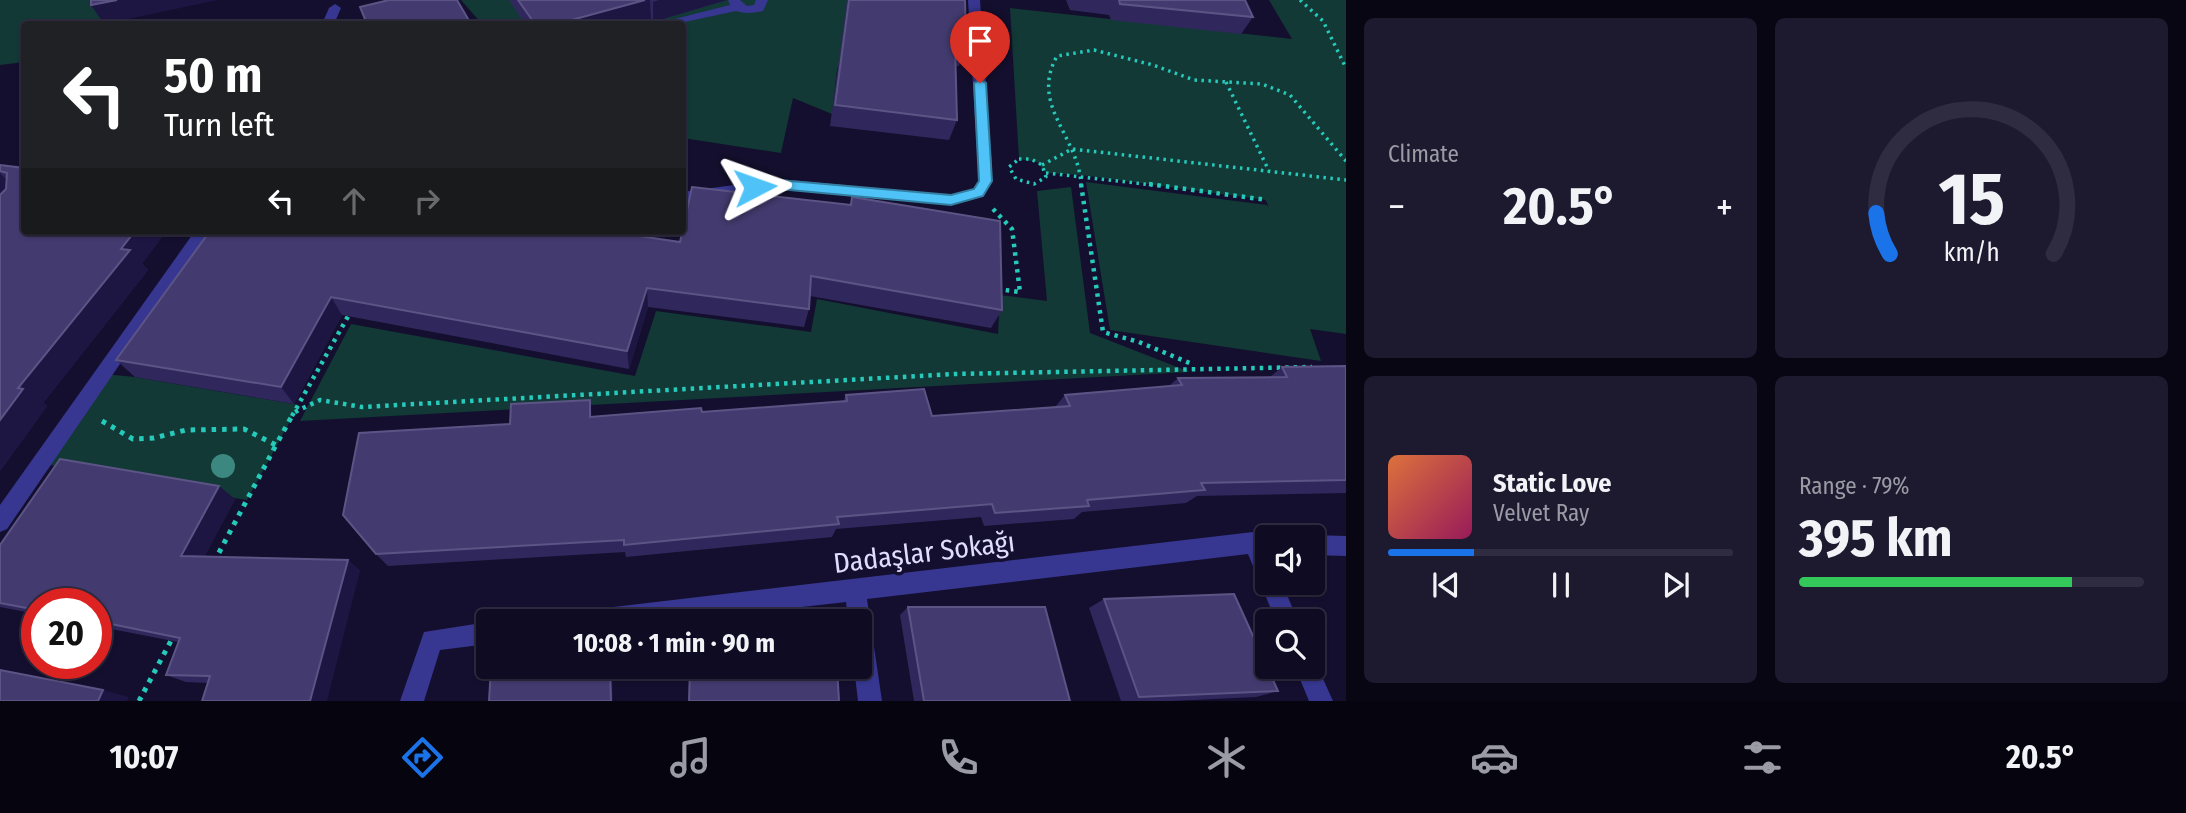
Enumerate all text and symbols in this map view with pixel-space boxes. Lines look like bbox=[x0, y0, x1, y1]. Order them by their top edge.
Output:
pin bbox=[950, 11, 1010, 83]
icon: arrive bbox=[961, 22, 999, 60]
text: 50 m bbox=[164, 46, 262, 105]
icon: left bbox=[49, 49, 140, 140]
text: Turn left bbox=[164, 106, 274, 144]
text: Climate bbox=[1388, 140, 1459, 168]
position arrow bbox=[718, 150, 792, 224]
text: 15 bbox=[1938, 156, 2005, 243]
text: 20.5° bbox=[1503, 175, 1618, 238]
icon: left bbox=[262, 182, 300, 220]
icon: ahead bbox=[335, 182, 373, 220]
icon: right bbox=[408, 182, 446, 220]
text: − bbox=[1388, 184, 1405, 230]
text: + bbox=[1716, 184, 1733, 230]
text: km/h bbox=[1944, 238, 1999, 268]
text: Static Love bbox=[1493, 468, 1611, 499]
text: Range · 79% bbox=[1799, 472, 1910, 500]
text: Velvet Ray bbox=[1493, 499, 1589, 527]
text: 395 km bbox=[1799, 507, 1953, 570]
street label: Dadaşlar Sokağı bbox=[832, 525, 1017, 580]
map controls bbox=[1255, 525, 1325, 679]
button: sound bbox=[1255, 525, 1325, 595]
icon: previous bbox=[1427, 566, 1465, 604]
icon: pause bbox=[1542, 566, 1580, 604]
icon: next bbox=[1657, 566, 1695, 604]
speed limit sign: 20 bbox=[21, 588, 112, 679]
button: search bbox=[1255, 609, 1325, 679]
text: 10:08 · 1 min · 90 m bbox=[573, 628, 775, 659]
icon: directions bbox=[398, 733, 447, 782]
icon: music bbox=[666, 733, 715, 782]
icon: phone bbox=[934, 733, 983, 782]
icon: climate bbox=[1202, 733, 1251, 782]
icon: car bbox=[1470, 733, 1519, 782]
icon: filters bbox=[1738, 733, 1787, 782]
text: 10:07 bbox=[110, 738, 178, 776]
text: 20.5° bbox=[2006, 738, 2076, 776]

